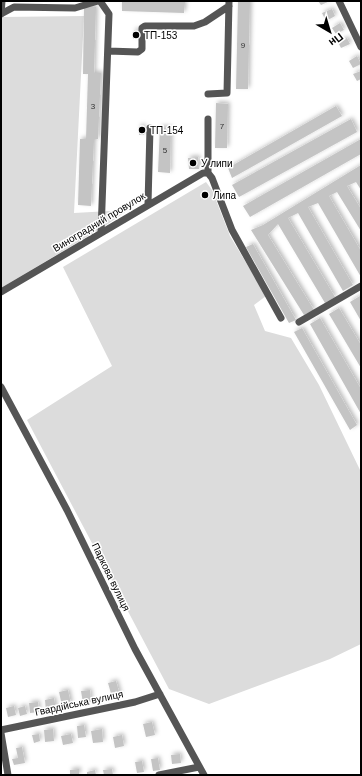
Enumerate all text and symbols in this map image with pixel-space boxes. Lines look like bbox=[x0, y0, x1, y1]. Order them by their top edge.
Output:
north arrow bbox=[310, 12, 350, 52]
marker: ТП-153 bbox=[131, 30, 141, 40]
place label: ТП-153 bbox=[144, 30, 178, 41]
text: Пн bbox=[327, 31, 346, 49]
house number: 9 bbox=[241, 41, 246, 50]
house number: 3 bbox=[91, 102, 96, 111]
house number: 7 bbox=[220, 122, 225, 131]
marker: ТП-154 bbox=[137, 125, 147, 135]
place label: ТП-154 bbox=[150, 125, 184, 136]
house number: 5 bbox=[163, 146, 168, 155]
marker: У липи bbox=[188, 158, 198, 168]
place label: У липи bbox=[201, 158, 233, 169]
street label: Виноградний провулок bbox=[51, 190, 148, 254]
marker: Липа bbox=[200, 190, 210, 200]
place label: Липа bbox=[213, 190, 237, 201]
street label: Паркова вулиця bbox=[90, 541, 132, 613]
street label: Гвардійська вулиця bbox=[34, 688, 124, 718]

